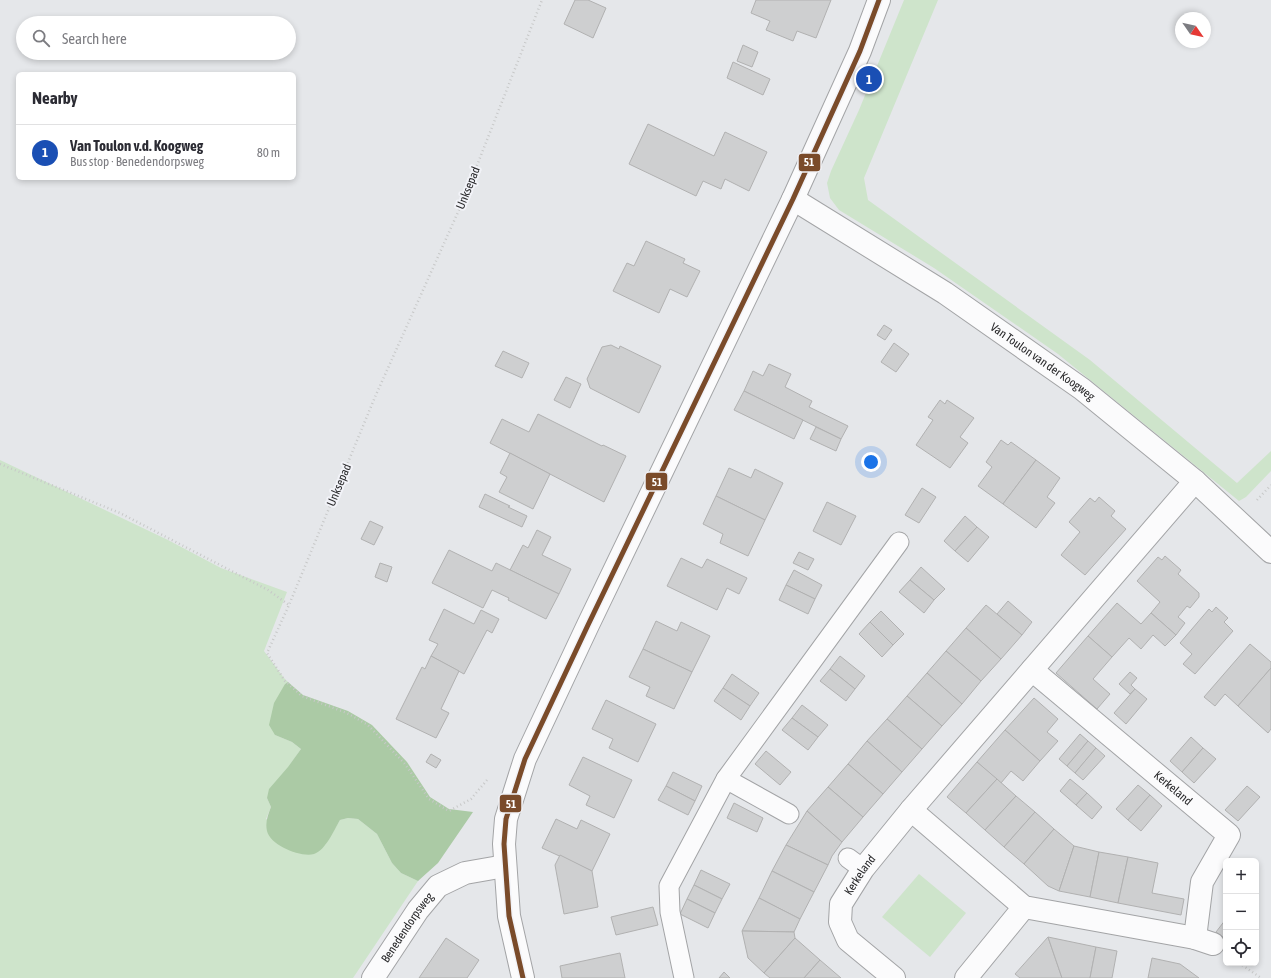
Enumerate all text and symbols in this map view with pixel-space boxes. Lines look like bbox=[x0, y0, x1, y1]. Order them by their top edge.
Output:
north arrow bbox=[1175, 12, 1211, 48]
search box bbox=[16, 16, 296, 60]
icon: search bbox=[30, 27, 52, 49]
text: Search here bbox=[62, 30, 127, 47]
pin: 1 bbox=[856, 64, 882, 94]
text: Nearby bbox=[32, 88, 78, 108]
text: Van Toulon v.d. Koogweg bbox=[70, 137, 203, 154]
text: 1 bbox=[42, 145, 48, 160]
text: 80 m bbox=[257, 145, 280, 160]
line badge: 51 bbox=[798, 153, 821, 172]
text: Bus stop · Benedendorpsweg bbox=[70, 154, 204, 169]
text: 51 bbox=[804, 156, 814, 168]
street label: Unksepad bbox=[453, 165, 483, 211]
street label: Van Toulon van der Koogweg bbox=[988, 320, 1098, 404]
your location bbox=[861, 452, 881, 472]
street label: Unksepad bbox=[324, 462, 354, 508]
line badge: 51 bbox=[645, 472, 668, 491]
text: 51 bbox=[652, 476, 662, 488]
street label: Kerkeland bbox=[1151, 768, 1195, 808]
line badge: 51 bbox=[499, 794, 522, 813]
text: 51 bbox=[506, 798, 516, 810]
street label: Kerkeland bbox=[841, 852, 879, 898]
map controls bbox=[1223, 858, 1259, 966]
button: + bbox=[1223, 858, 1259, 894]
street label: Benedendorpsweg bbox=[378, 889, 437, 965]
button: − bbox=[1223, 894, 1259, 930]
button: locate bbox=[1223, 930, 1259, 966]

